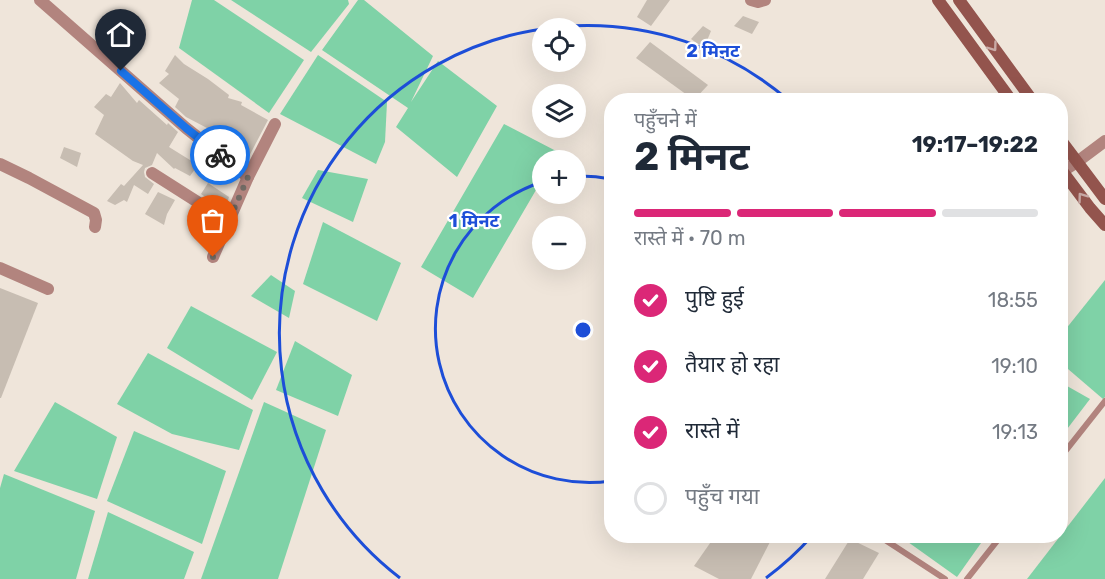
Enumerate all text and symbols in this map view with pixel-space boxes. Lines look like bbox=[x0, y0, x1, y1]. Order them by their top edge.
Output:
pin bbox=[95, 9, 146, 71]
icon: home bbox=[104, 18, 137, 51]
map controls bbox=[532, 18, 586, 270]
button: locate bbox=[532, 18, 586, 72]
text: 2 मिनट bbox=[686, 40, 740, 62]
one-way arrow bbox=[986, 41, 997, 52]
button: layers bbox=[532, 84, 586, 138]
text: पहुँचने में bbox=[634, 108, 697, 132]
courier bbox=[190, 125, 250, 185]
text: 19:17–19:22 bbox=[912, 131, 1038, 158]
text: 2 मिनट bbox=[634, 134, 750, 180]
icon: bike bbox=[204, 139, 237, 172]
button: + bbox=[532, 150, 586, 204]
one-way arrow bbox=[1078, 193, 1089, 204]
pin bbox=[187, 195, 238, 257]
icon: bag bbox=[196, 204, 229, 237]
text: 1 मिनट bbox=[449, 210, 500, 232]
button: − bbox=[532, 216, 586, 270]
text: रास्ते में · 70 m bbox=[634, 226, 745, 250]
icon: check bbox=[634, 284, 667, 317]
text: पुष्टि हुई bbox=[685, 285, 744, 312]
text: 18:55 bbox=[988, 288, 1038, 312]
centre of rings bbox=[573, 320, 593, 340]
icon: check bbox=[634, 350, 667, 383]
text: तैयार हो रहा bbox=[685, 351, 780, 378]
text: 19:10 bbox=[991, 354, 1038, 378]
icon: check bbox=[634, 416, 667, 449]
text: रास्ते में bbox=[685, 417, 739, 444]
text: 19:13 bbox=[992, 420, 1038, 444]
text: पहुँच गया bbox=[685, 483, 759, 510]

